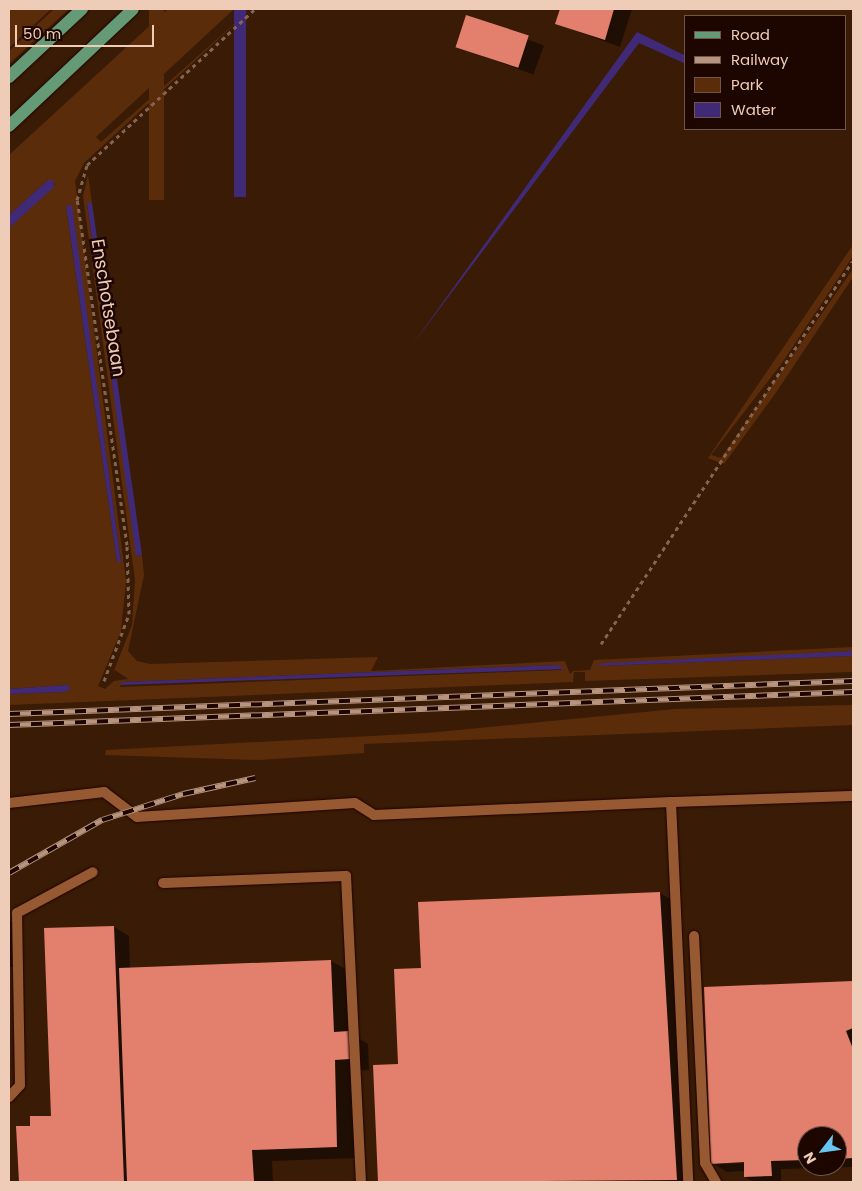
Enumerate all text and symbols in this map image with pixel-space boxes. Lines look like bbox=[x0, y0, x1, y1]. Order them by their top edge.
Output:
scale bar bbox=[18, 15, 156, 47]
legend bbox=[684, 15, 847, 130]
text: 50 m bbox=[23, 23, 61, 44]
text: Road bbox=[731, 24, 770, 45]
text: Railway bbox=[731, 49, 789, 70]
text: Park bbox=[731, 74, 763, 95]
text: Water bbox=[731, 99, 776, 120]
street label: Enschotsebaan bbox=[86, 238, 130, 378]
north arrow bbox=[797, 1126, 847, 1176]
text: N bbox=[799, 1148, 821, 1168]

